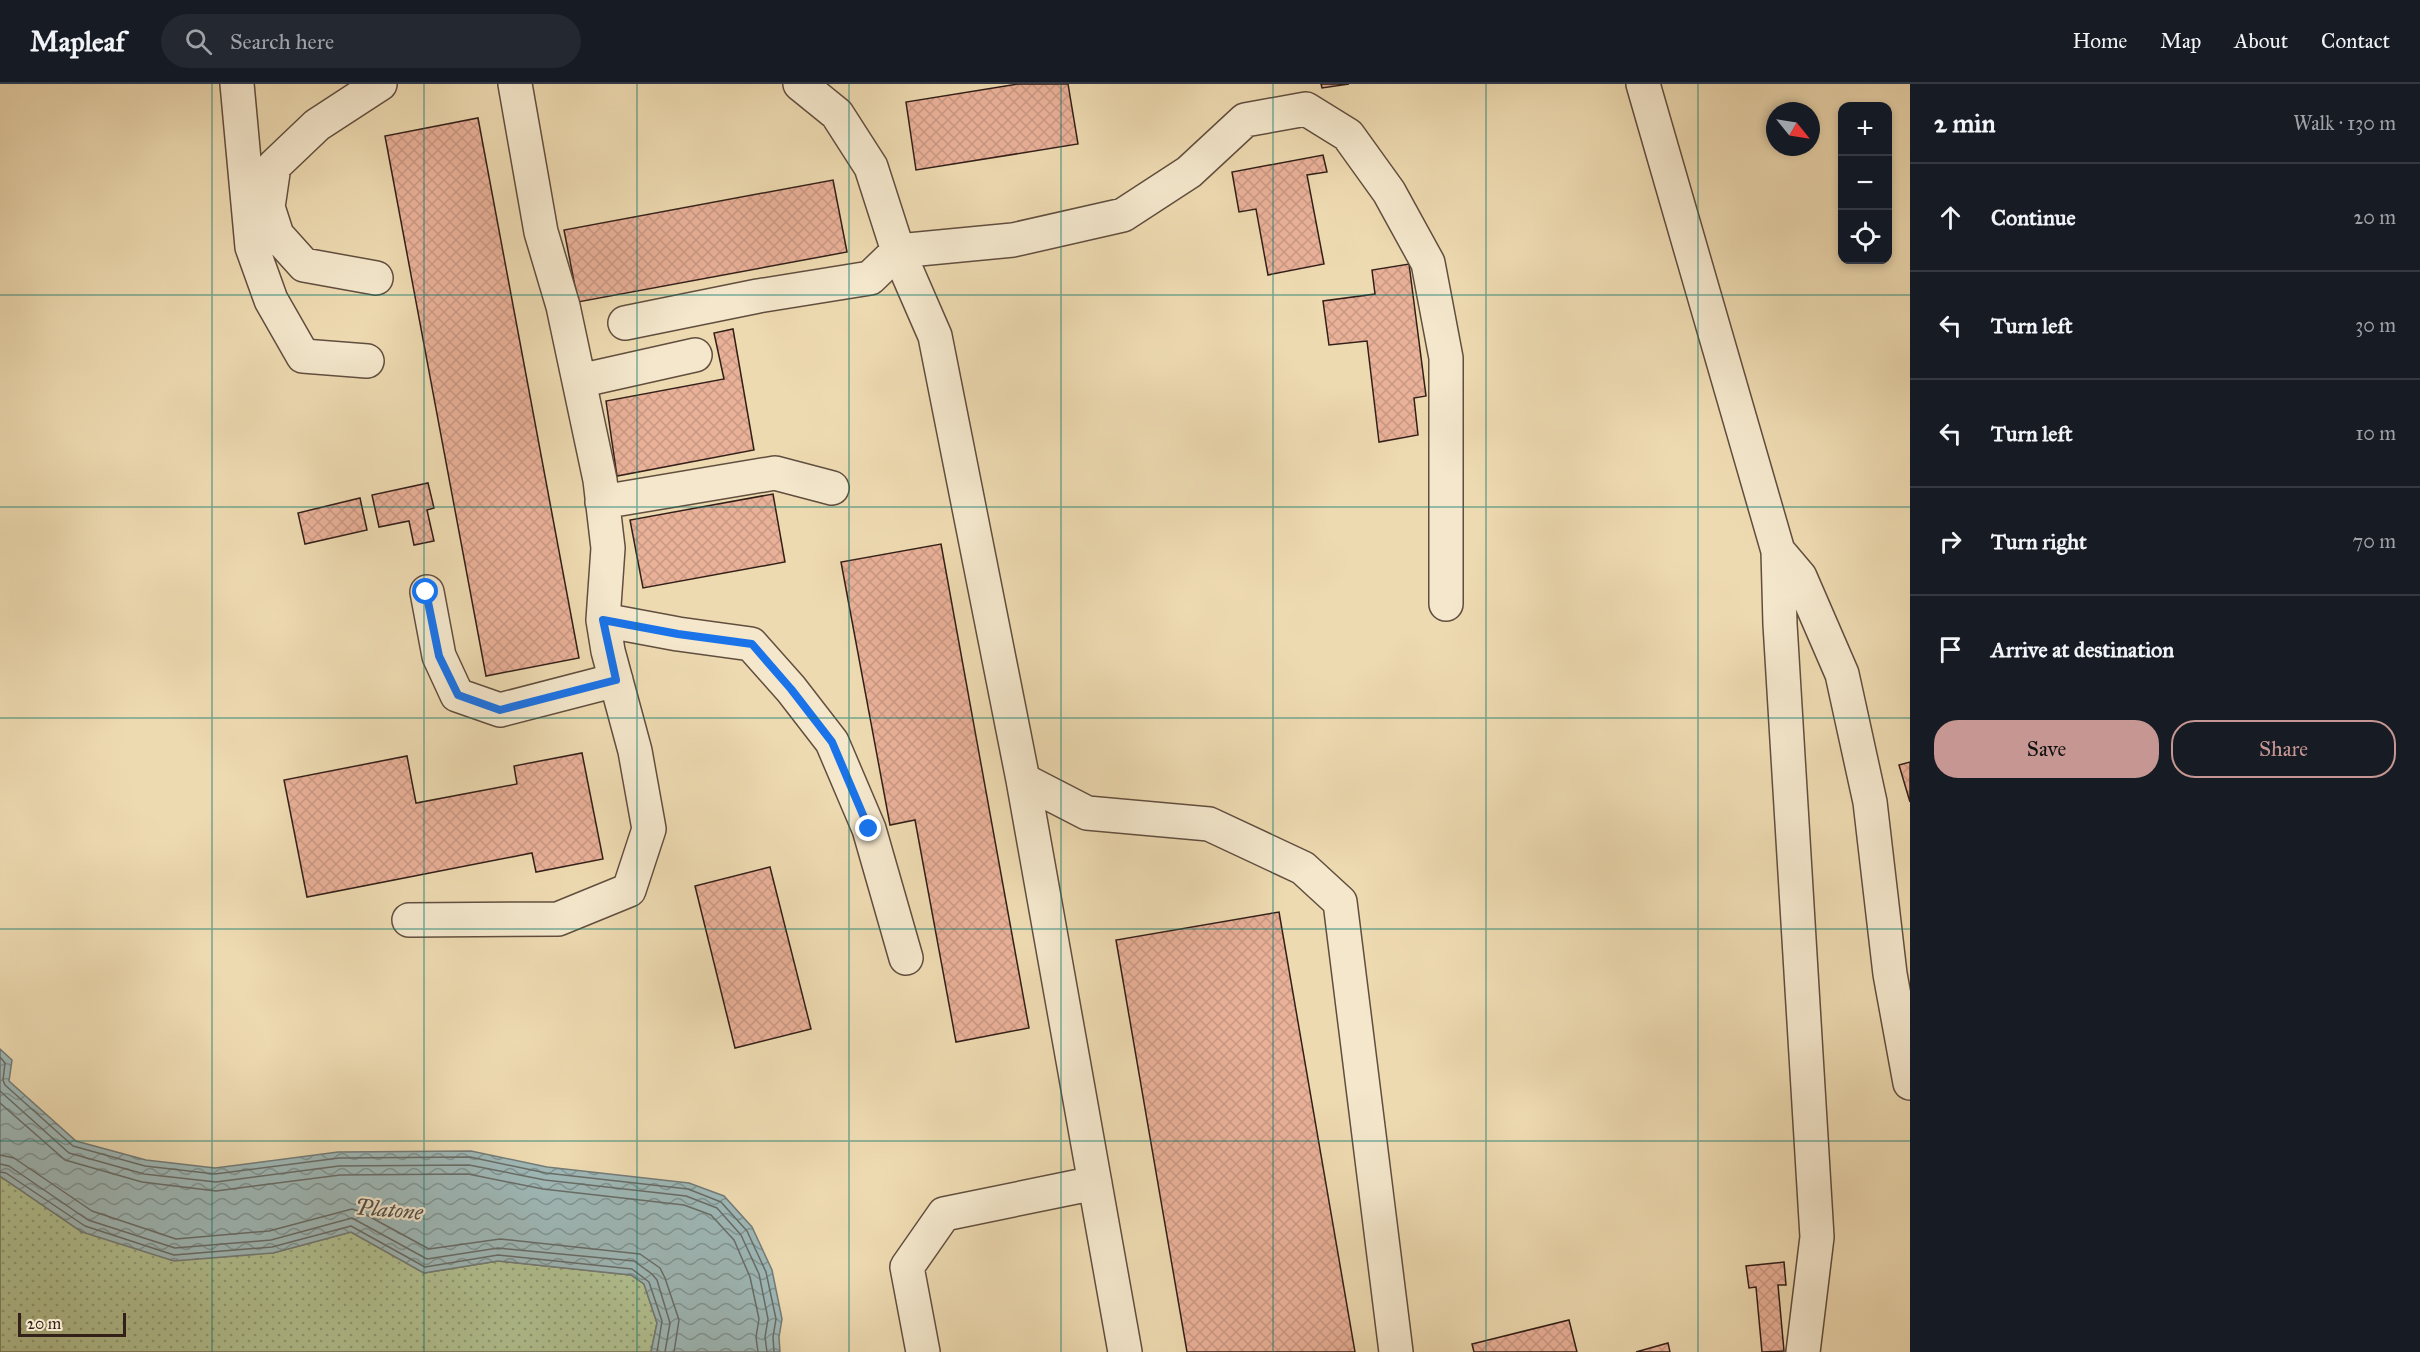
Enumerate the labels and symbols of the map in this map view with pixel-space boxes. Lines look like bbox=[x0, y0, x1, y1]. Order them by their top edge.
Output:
north arrow bbox=[1766, 102, 1820, 156]
route start bbox=[412, 578, 438, 604]
route end bbox=[855, 815, 881, 841]
water label: Platone bbox=[354, 1193, 425, 1226]
scale bar bbox=[18, 1310, 126, 1338]

